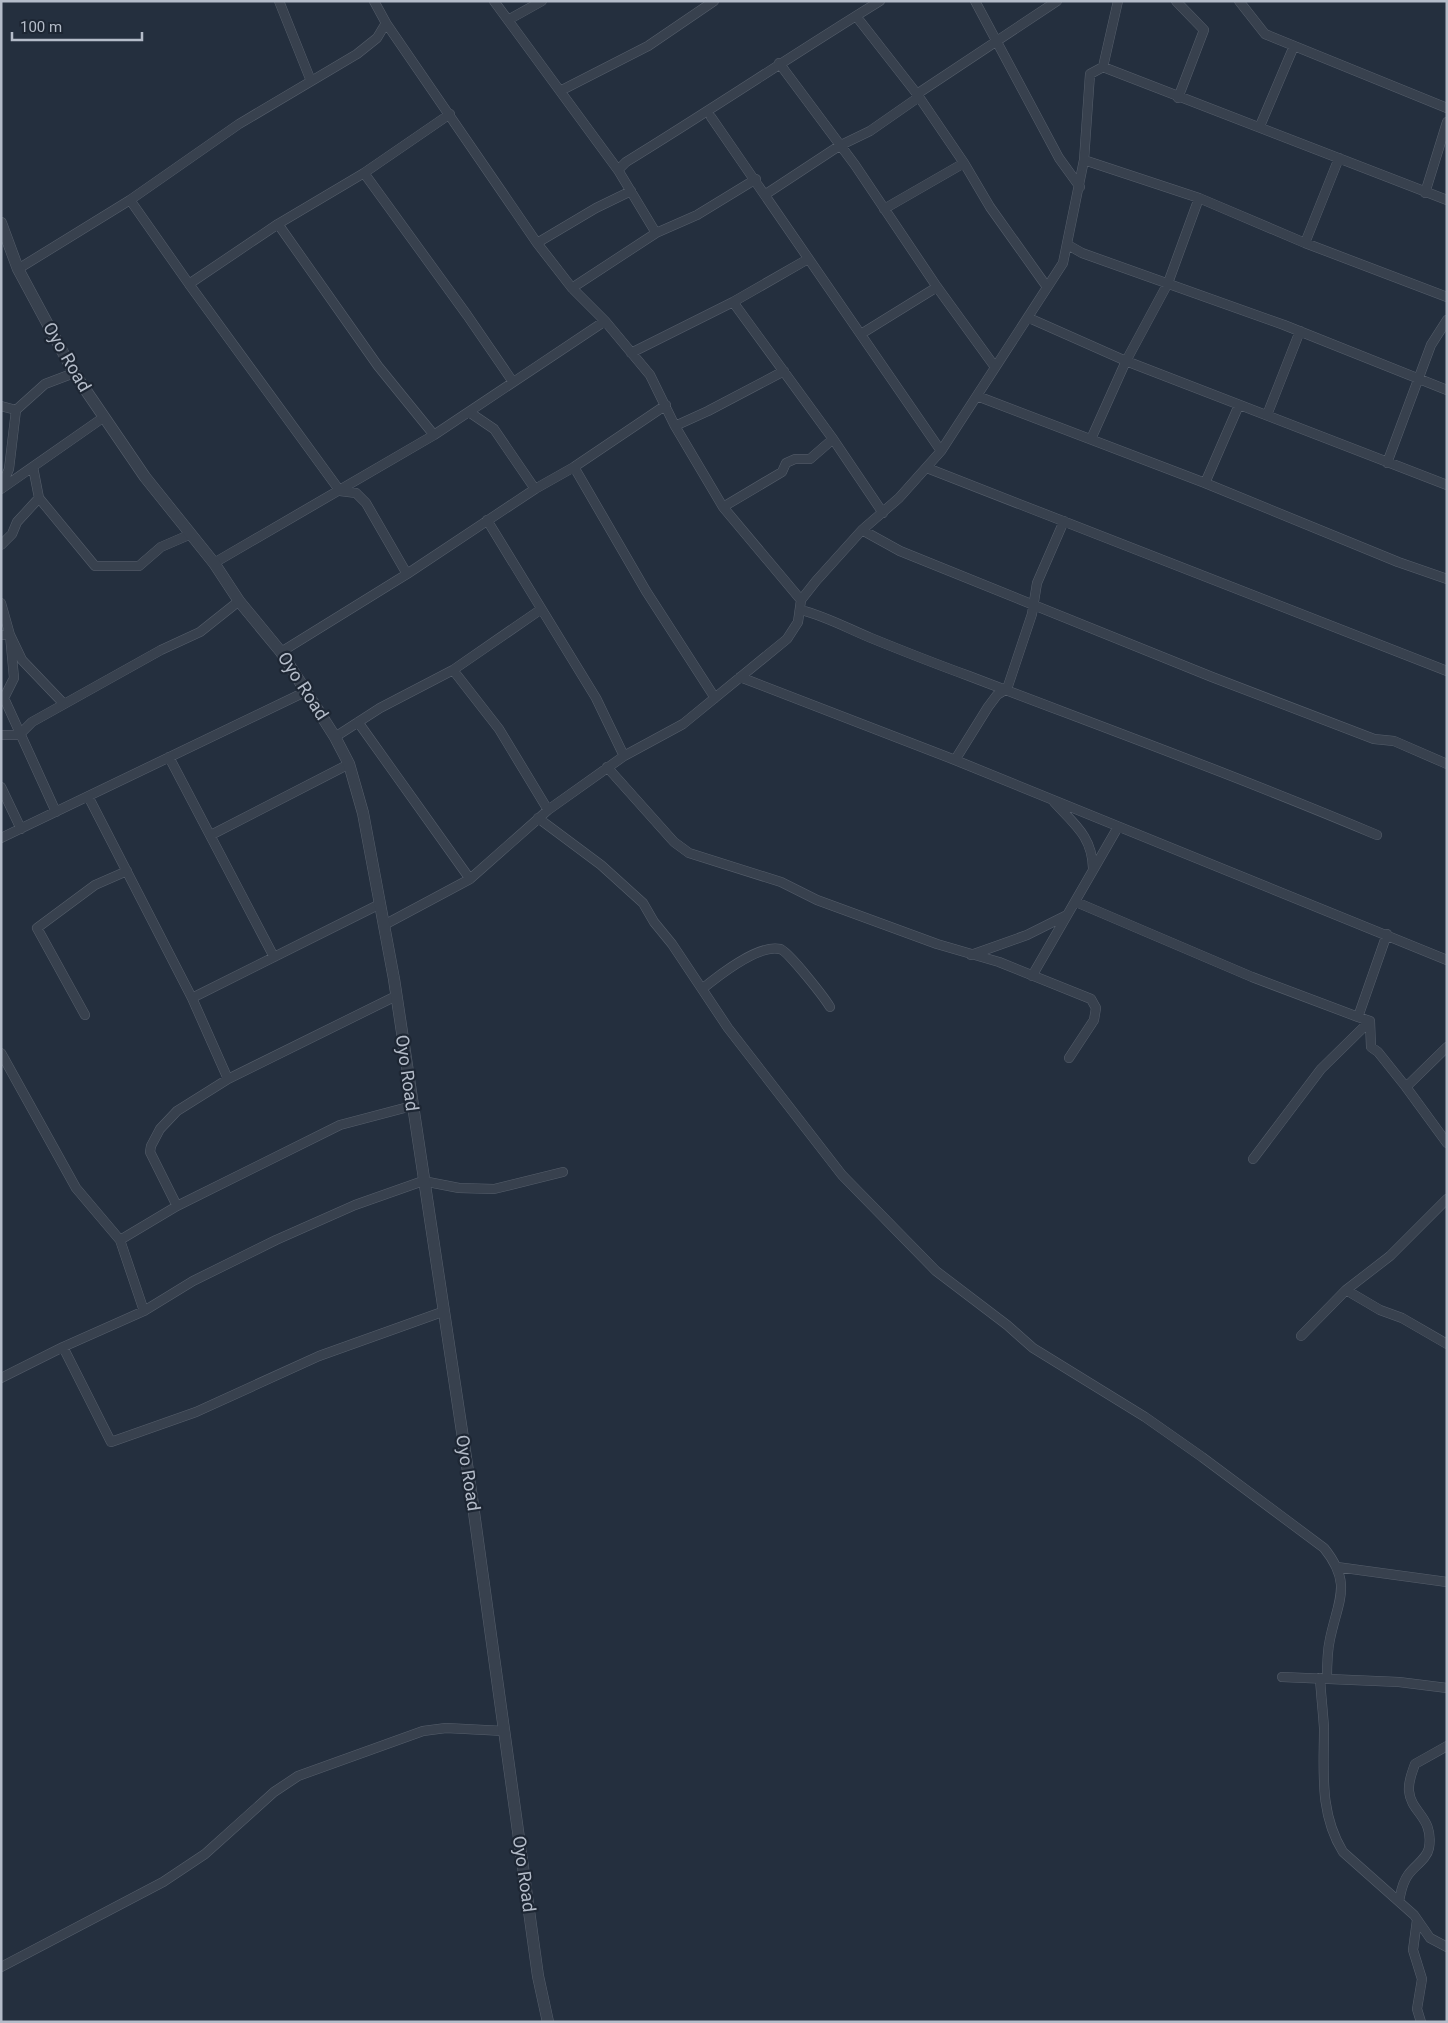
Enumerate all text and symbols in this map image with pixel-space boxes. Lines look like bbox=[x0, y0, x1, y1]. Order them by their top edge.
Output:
scale bar bbox=[12, 10, 142, 42]
text: 100 m bbox=[20, 18, 62, 36]
street label: Oyo Road bbox=[39, 318, 96, 395]
street label: Oyo Road bbox=[274, 648, 333, 724]
street label: Oyo Road bbox=[392, 1033, 423, 1112]
street label: Oyo Road bbox=[452, 1433, 485, 1512]
street label: Oyo Road bbox=[509, 1834, 540, 1913]

